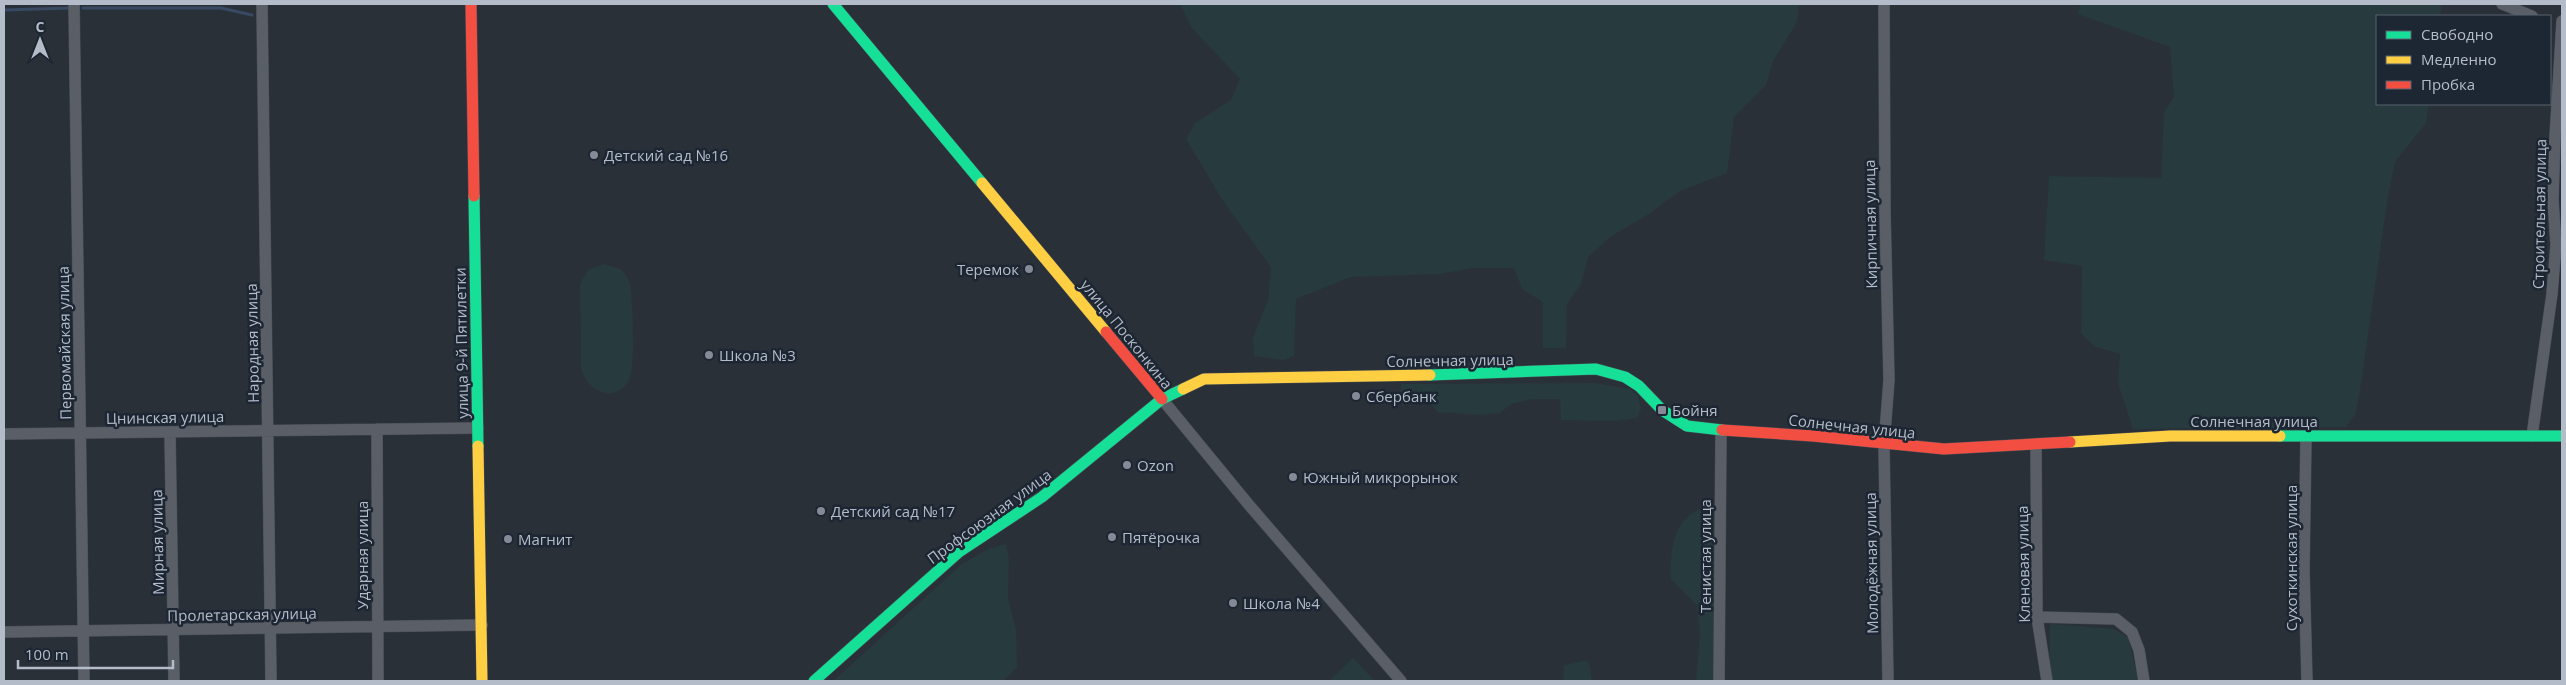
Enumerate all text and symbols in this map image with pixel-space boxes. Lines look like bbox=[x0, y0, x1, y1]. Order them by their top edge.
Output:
north arrow bbox=[15, 15, 65, 65]
legend bbox=[2376, 15, 2551, 105]
text: С bbox=[36, 17, 45, 36]
text: Свободно bbox=[2421, 24, 2493, 44]
text: Медленно bbox=[2421, 49, 2497, 69]
text: Пробка bbox=[2421, 74, 2475, 94]
street label: Строительная улица bbox=[2528, 139, 2550, 289]
place label: Детский сад №16 bbox=[604, 145, 728, 165]
marker: Детский сад №16 bbox=[588, 149, 600, 161]
street label: Кирпичная улица bbox=[1859, 159, 1881, 289]
place label: Теремок bbox=[957, 259, 1019, 279]
marker: Теремок bbox=[1023, 263, 1035, 275]
street label: Первомайская улица bbox=[53, 266, 75, 420]
street label: улица 9-й Пятилетки bbox=[450, 267, 472, 419]
street label: улица Посконкина bbox=[1077, 275, 1177, 393]
street label: Народная улица bbox=[241, 283, 263, 403]
place label: Школа №3 bbox=[719, 345, 796, 365]
marker: Школа №3 bbox=[703, 349, 715, 361]
street label: Солнечная улица bbox=[1386, 349, 1514, 371]
place label: Сбербанк bbox=[1366, 386, 1437, 406]
marker: Сбербанк bbox=[1350, 390, 1362, 402]
place label: Бойня bbox=[1672, 400, 1718, 420]
marker: Бойня bbox=[1656, 404, 1668, 416]
street label: Цнинская улица bbox=[106, 406, 224, 428]
street label: Солнечная улица bbox=[1788, 409, 1916, 443]
street label: Солнечная улица bbox=[2190, 411, 2318, 431]
place label: Ozon bbox=[1137, 455, 1174, 475]
marker: Ozon bbox=[1121, 459, 1133, 471]
street label: Профсоюзная улица bbox=[923, 464, 1055, 568]
place label: Южный микрорынок bbox=[1303, 467, 1458, 487]
marker: Южный микрорынок bbox=[1287, 471, 1299, 483]
street label: Сухоткинская улица bbox=[2281, 485, 2301, 631]
street label: Мирная улица bbox=[146, 489, 168, 595]
street label: Молодёжная улица bbox=[1860, 492, 1882, 634]
street label: Тенистая улица bbox=[1695, 499, 1715, 613]
street label: Ударная улица bbox=[352, 501, 372, 609]
place label: Детский сад №17 bbox=[831, 501, 955, 521]
marker: Детский сад №17 bbox=[815, 505, 827, 517]
street label: Кленовая улица bbox=[2012, 505, 2034, 623]
place label: Пятёрочка bbox=[1122, 527, 1200, 547]
place label: Магнит bbox=[518, 529, 572, 549]
marker: Пятёрочка bbox=[1106, 531, 1118, 543]
marker: Магнит bbox=[502, 533, 514, 545]
place label: Школа №4 bbox=[1243, 593, 1320, 613]
marker: Школа №4 bbox=[1227, 597, 1239, 609]
street label: Пролетарская улица bbox=[167, 603, 317, 625]
scale bar bbox=[18, 638, 172, 670]
text: 100 m bbox=[25, 644, 69, 664]

